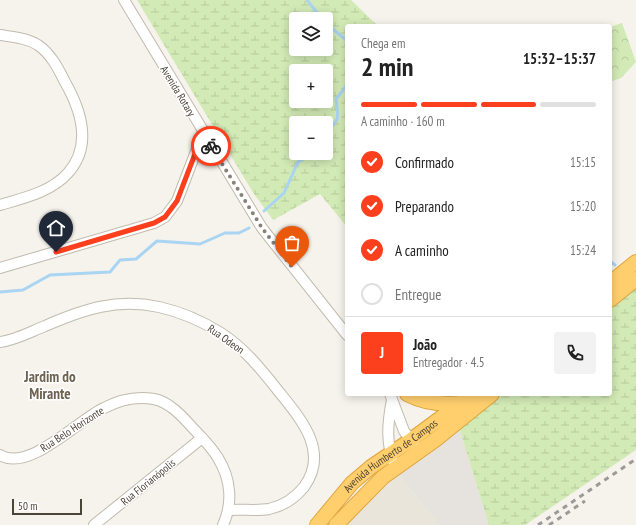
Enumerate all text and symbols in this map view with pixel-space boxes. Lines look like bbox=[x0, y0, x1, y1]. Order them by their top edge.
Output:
map controls bbox=[289, 12, 333, 160]
button: layers bbox=[289, 12, 333, 56]
text: Chega em bbox=[361, 35, 405, 52]
text: 15:32–15:37 bbox=[523, 49, 596, 68]
text: 2 min bbox=[361, 50, 414, 83]
street label: Avenida Rotary bbox=[157, 63, 199, 120]
button: + bbox=[289, 64, 333, 108]
text: A caminho · 160 m bbox=[361, 113, 445, 130]
button: − bbox=[289, 116, 333, 160]
courier bbox=[191, 126, 231, 166]
icon: bike bbox=[200, 135, 222, 157]
icon: check bbox=[361, 151, 383, 173]
text: Confirmado bbox=[395, 153, 454, 172]
text: 15:15 bbox=[570, 154, 596, 171]
icon: check bbox=[361, 195, 383, 217]
text: Preparando bbox=[395, 197, 454, 216]
text: 15:20 bbox=[570, 198, 596, 215]
pin bbox=[39, 211, 73, 252]
icon: home bbox=[45, 217, 67, 239]
pin bbox=[275, 226, 309, 267]
icon: bag bbox=[281, 232, 303, 254]
icon: check bbox=[361, 239, 383, 261]
text: A caminho bbox=[395, 241, 449, 260]
text: 15:24 bbox=[570, 242, 596, 259]
text: Entregue bbox=[395, 285, 442, 304]
street label: Rua Odeon bbox=[205, 321, 247, 357]
button: phone bbox=[554, 332, 596, 374]
text: João bbox=[413, 335, 437, 354]
text: J bbox=[380, 343, 384, 362]
text: Entregador · 4.5 bbox=[413, 354, 485, 371]
district label: Jardim do Mirante bbox=[23, 367, 76, 403]
street label: Rua Belo Horizonte bbox=[38, 403, 107, 455]
street label: Avenida Humberto de Campos bbox=[340, 415, 441, 495]
street label: Rua Florianópolis bbox=[118, 456, 178, 508]
scale bar bbox=[12, 497, 82, 516]
text: 50 m bbox=[18, 499, 37, 513]

